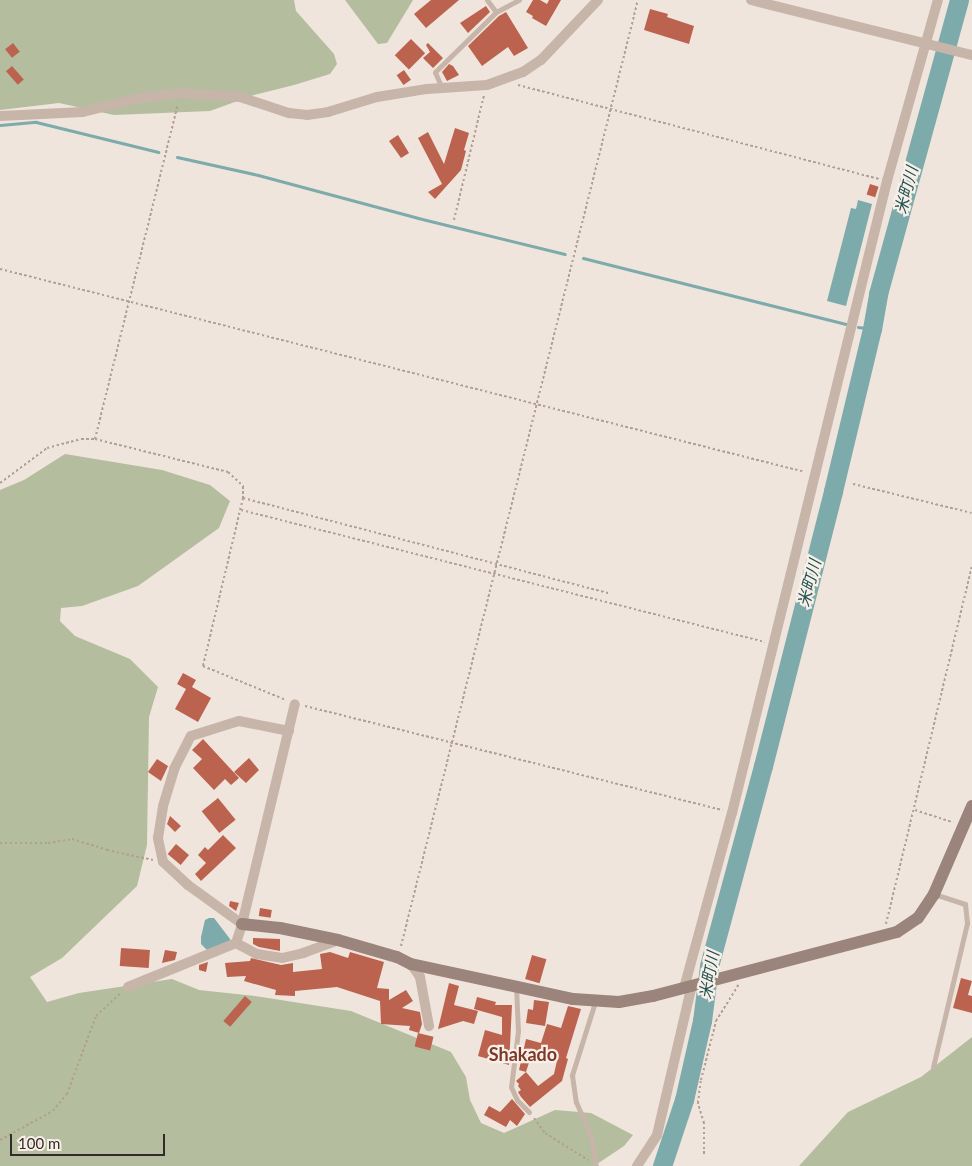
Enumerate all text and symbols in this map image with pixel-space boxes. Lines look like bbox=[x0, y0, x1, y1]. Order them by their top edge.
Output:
water label: 米町川 bbox=[891, 164, 921, 216]
water label: 米町川 bbox=[794, 557, 824, 609]
water label: 米町川 bbox=[695, 950, 723, 1000]
district label: Shakado bbox=[489, 1043, 557, 1065]
scale bar bbox=[12, 1124, 168, 1156]
text: 100 m bbox=[18, 1134, 60, 1152]

